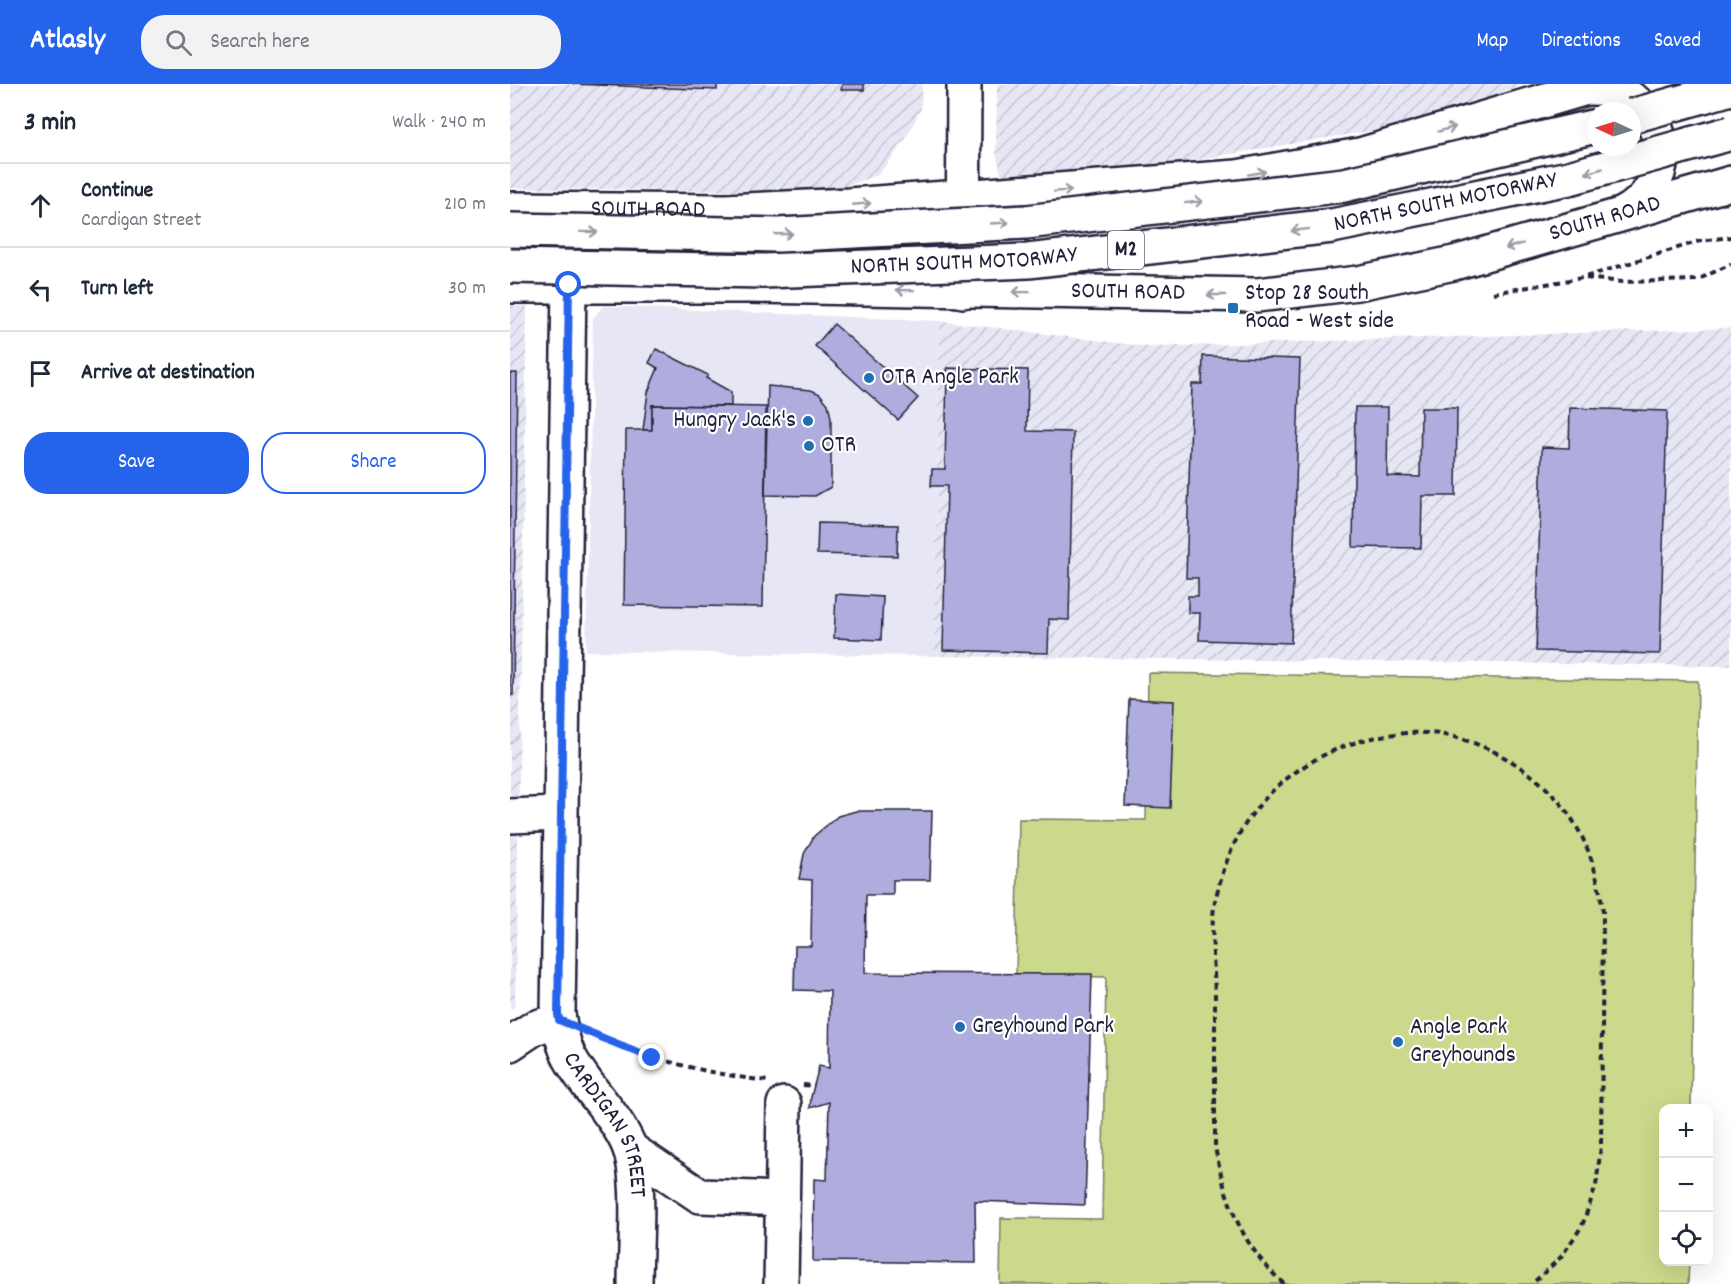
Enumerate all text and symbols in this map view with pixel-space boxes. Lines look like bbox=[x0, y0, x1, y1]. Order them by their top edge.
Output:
search box bbox=[141, 15, 561, 69]
text: Atlasly bbox=[30, 22, 105, 62]
icon: search bbox=[162, 26, 195, 59]
text: Search here bbox=[210, 27, 310, 58]
text: Map bbox=[1477, 27, 1508, 57]
text: Directions bbox=[1541, 27, 1621, 57]
text: Saved bbox=[1654, 27, 1701, 57]
north arrow bbox=[1587, 102, 1641, 156]
text: 3 min bbox=[24, 105, 76, 142]
text: Walk · 240 m bbox=[392, 109, 486, 137]
one-way arrow bbox=[1437, 123, 1456, 134]
street label: NORTH SOUTH MOTORWAY bbox=[1331, 164, 1561, 242]
one-way arrow bbox=[1585, 166, 1604, 177]
one-way arrow bbox=[1247, 167, 1266, 178]
text: Continue bbox=[81, 176, 153, 207]
one-way arrow bbox=[1053, 185, 1072, 196]
street label: SOUTH ROAD bbox=[1545, 187, 1665, 252]
icon: ahead bbox=[24, 189, 57, 222]
text: 210 m bbox=[444, 191, 486, 219]
street label: SOUTH ROAD bbox=[591, 193, 705, 228]
one-way arrow bbox=[1184, 197, 1203, 208]
one-way arrow bbox=[852, 198, 872, 209]
text: Cardigan Street bbox=[81, 207, 201, 235]
one-way arrow bbox=[990, 218, 1010, 229]
one-way arrow bbox=[1290, 225, 1310, 236]
one-way arrow bbox=[579, 226, 599, 238]
one-way arrow bbox=[774, 229, 794, 240]
road number: M2 bbox=[1108, 231, 1144, 269]
street label: NORTH SOUTH MOTORWAY bbox=[850, 238, 1080, 285]
one-way arrow bbox=[1505, 241, 1524, 253]
route start bbox=[555, 271, 581, 297]
icon: left bbox=[24, 273, 57, 306]
text: Turn left bbox=[81, 274, 153, 305]
text: 30 m bbox=[448, 275, 486, 303]
street label: SOUTH ROAD bbox=[1070, 275, 1185, 311]
place label: Stop 28 South Road - West side bbox=[1245, 277, 1394, 339]
one-way arrow bbox=[895, 284, 915, 296]
one-way arrow bbox=[1012, 286, 1032, 297]
one-way arrow bbox=[1207, 289, 1227, 301]
marker: Stop 28 South Road - West side bbox=[1226, 301, 1240, 315]
icon: arrive bbox=[24, 357, 57, 390]
text: Arrive at destination bbox=[81, 358, 255, 389]
place label: OTR Angle Park bbox=[881, 361, 1019, 395]
marker: OTR Angle Park bbox=[862, 371, 876, 385]
place label: Hungry Jack's bbox=[673, 404, 796, 438]
marker: Hungry Jack's bbox=[801, 414, 815, 428]
place label: OTR bbox=[821, 429, 856, 463]
button: Save bbox=[24, 432, 249, 494]
button: Share bbox=[261, 432, 486, 494]
marker: OTR bbox=[802, 439, 816, 453]
place label: Greyhound Park bbox=[972, 1010, 1114, 1044]
place label: Angle Park Greyhounds bbox=[1410, 1011, 1516, 1073]
marker: Greyhound Park bbox=[953, 1020, 967, 1034]
marker: Angle Park Greyhounds bbox=[1391, 1035, 1405, 1049]
route end bbox=[638, 1044, 664, 1070]
street label: CARDIGAN STREET bbox=[553, 1046, 654, 1198]
map controls bbox=[1659, 1104, 1713, 1266]
button: + bbox=[1659, 1104, 1713, 1158]
button: − bbox=[1659, 1158, 1713, 1212]
button: locate bbox=[1659, 1212, 1713, 1266]

